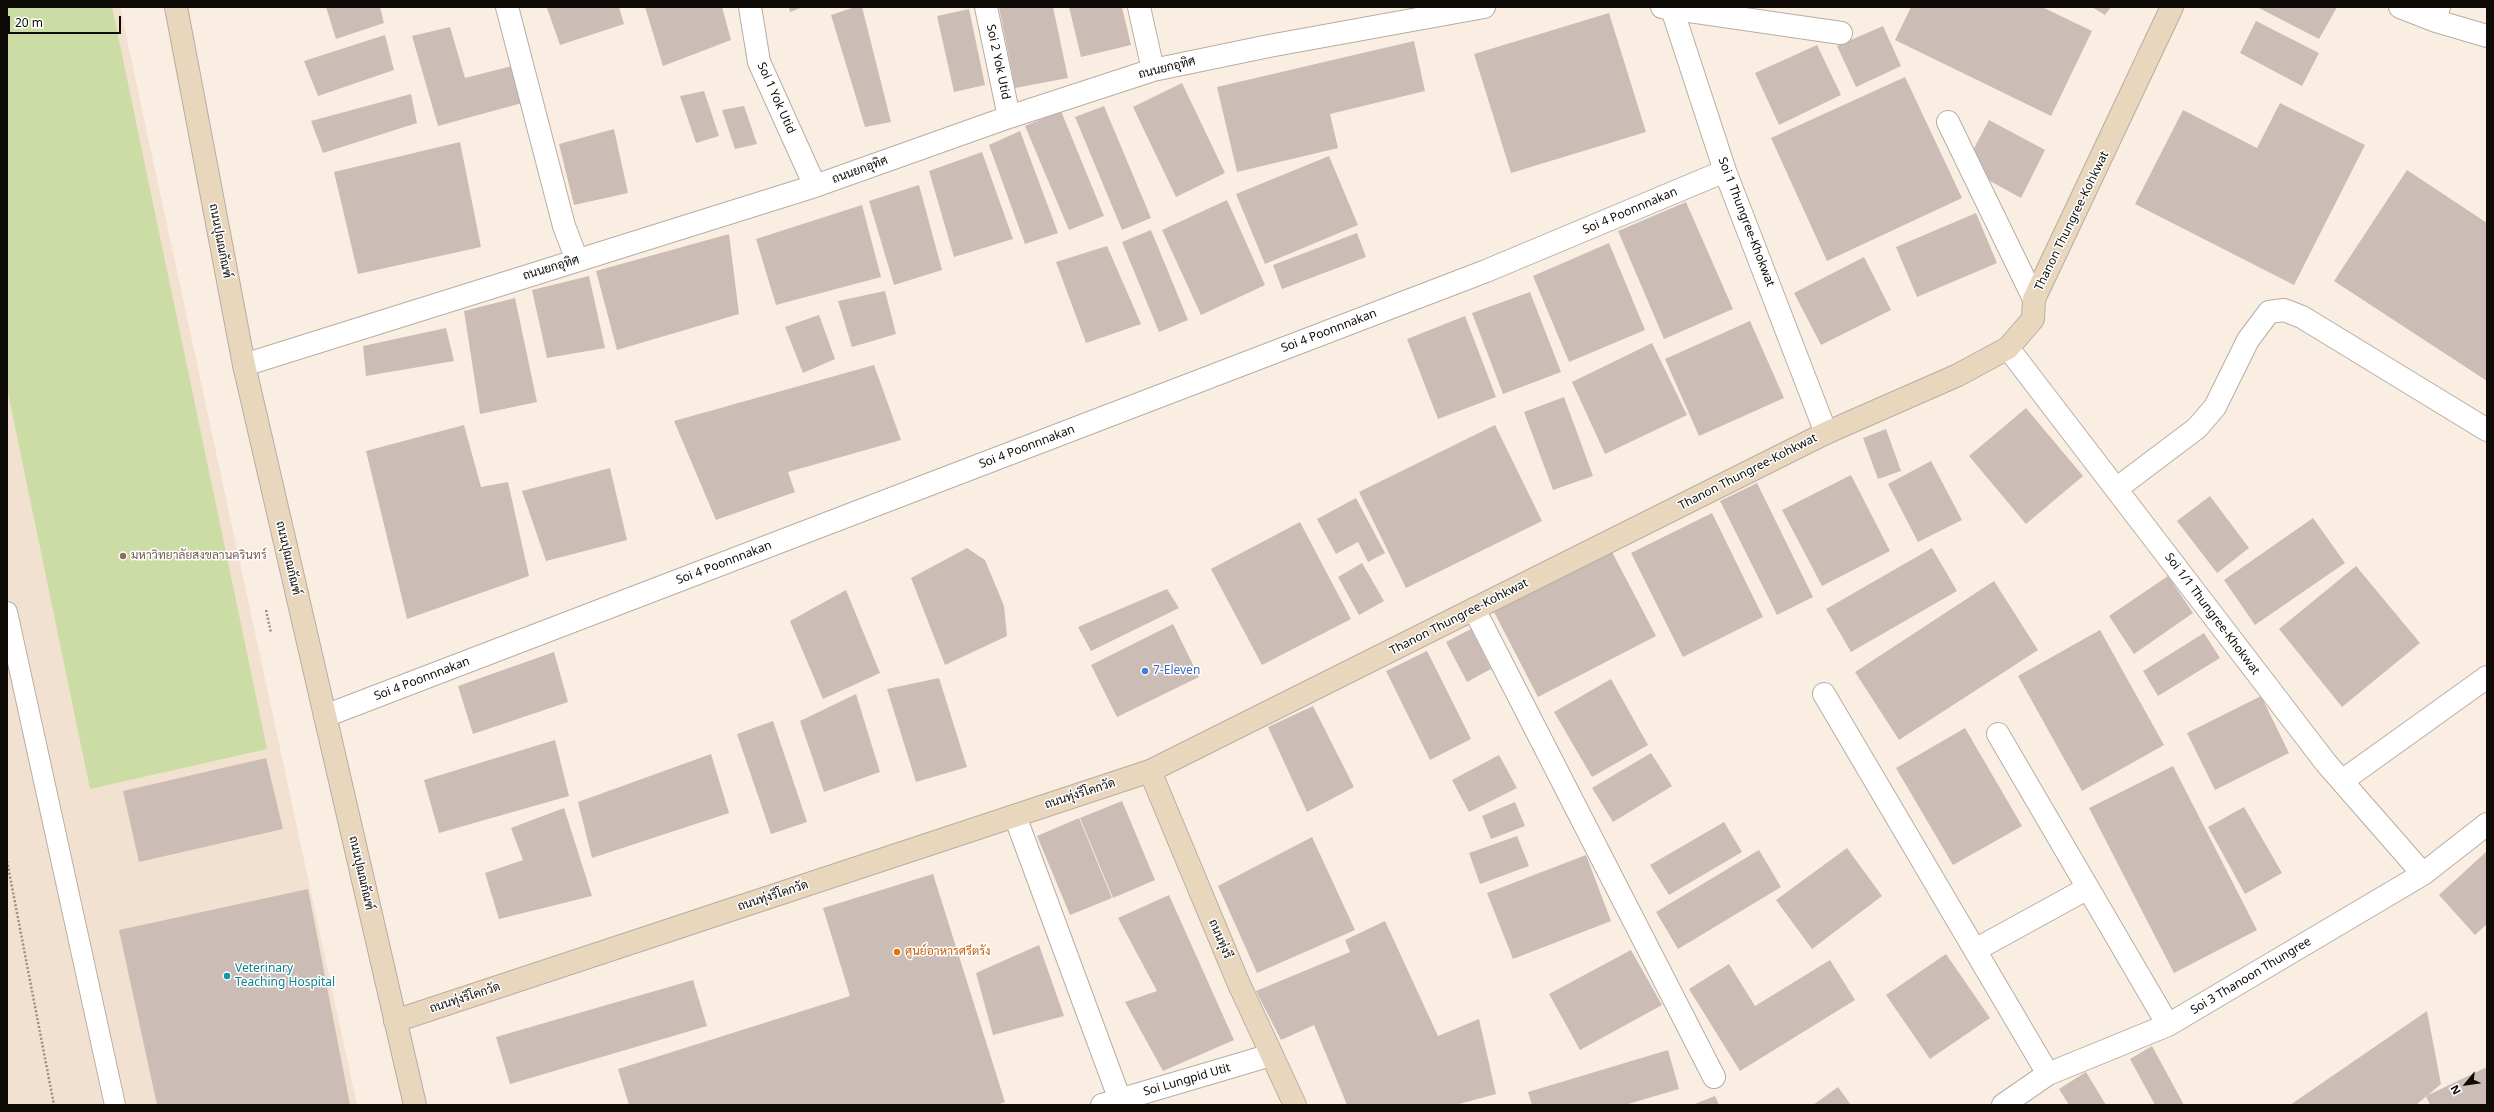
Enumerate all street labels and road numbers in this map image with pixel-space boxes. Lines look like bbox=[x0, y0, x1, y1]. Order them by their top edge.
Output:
street label: Soi 2 Yok Utid bbox=[983, 23, 1013, 101]
street label: ถนนยกอุทิศ bbox=[1137, 54, 1197, 82]
street label: Soi 1 Yok Utid bbox=[754, 60, 798, 136]
street label: Thanon Thungree-Kohkwat bbox=[2032, 149, 2112, 293]
street label: ถนนยกอุทิศ bbox=[830, 153, 890, 187]
street label: Soi 1 Thungree-Khokwat bbox=[1715, 155, 1777, 289]
street label: Soi 4 Poonnnakan bbox=[1581, 185, 1679, 237]
street label: ถนนปุณณกัณฑ์ bbox=[206, 203, 234, 279]
street label: ถนนยกอุทิศ bbox=[521, 253, 581, 283]
street label: Soi 4 Poonnnakan bbox=[1279, 306, 1379, 356]
street label: Soi 4 Poonnnakan bbox=[977, 422, 1077, 472]
street label: Thanon Thungree-Kohkwat bbox=[1676, 431, 1820, 513]
street label: ถนนปุณณกัณฑ์ bbox=[272, 520, 304, 596]
street label: Soi 4 Poonnnakan bbox=[674, 538, 774, 588]
street label: Soi 1/1 Thungree-Khokwat bbox=[2161, 550, 2263, 678]
street label: Thanon Thungree-Kohkwat bbox=[1387, 576, 1531, 658]
street label: Soi 4 Poonnnakan bbox=[372, 654, 472, 704]
street label: ถนนทุ่งรีโคกวัด bbox=[1043, 776, 1117, 812]
street label: ถนนปุณณกัณฑ์ bbox=[345, 835, 377, 911]
street label: ถนนทุ่งรีโคกวัด bbox=[736, 878, 810, 914]
street label: ถนนทุ่งรี bbox=[1205, 917, 1235, 961]
street label: Soi 3 Thanoon Thungree bbox=[2188, 934, 2314, 1018]
street label: ถนนทุ่งรีโคกวัด bbox=[428, 980, 502, 1016]
street label: Soi Lungpid Utit bbox=[1142, 1061, 1232, 1099]

